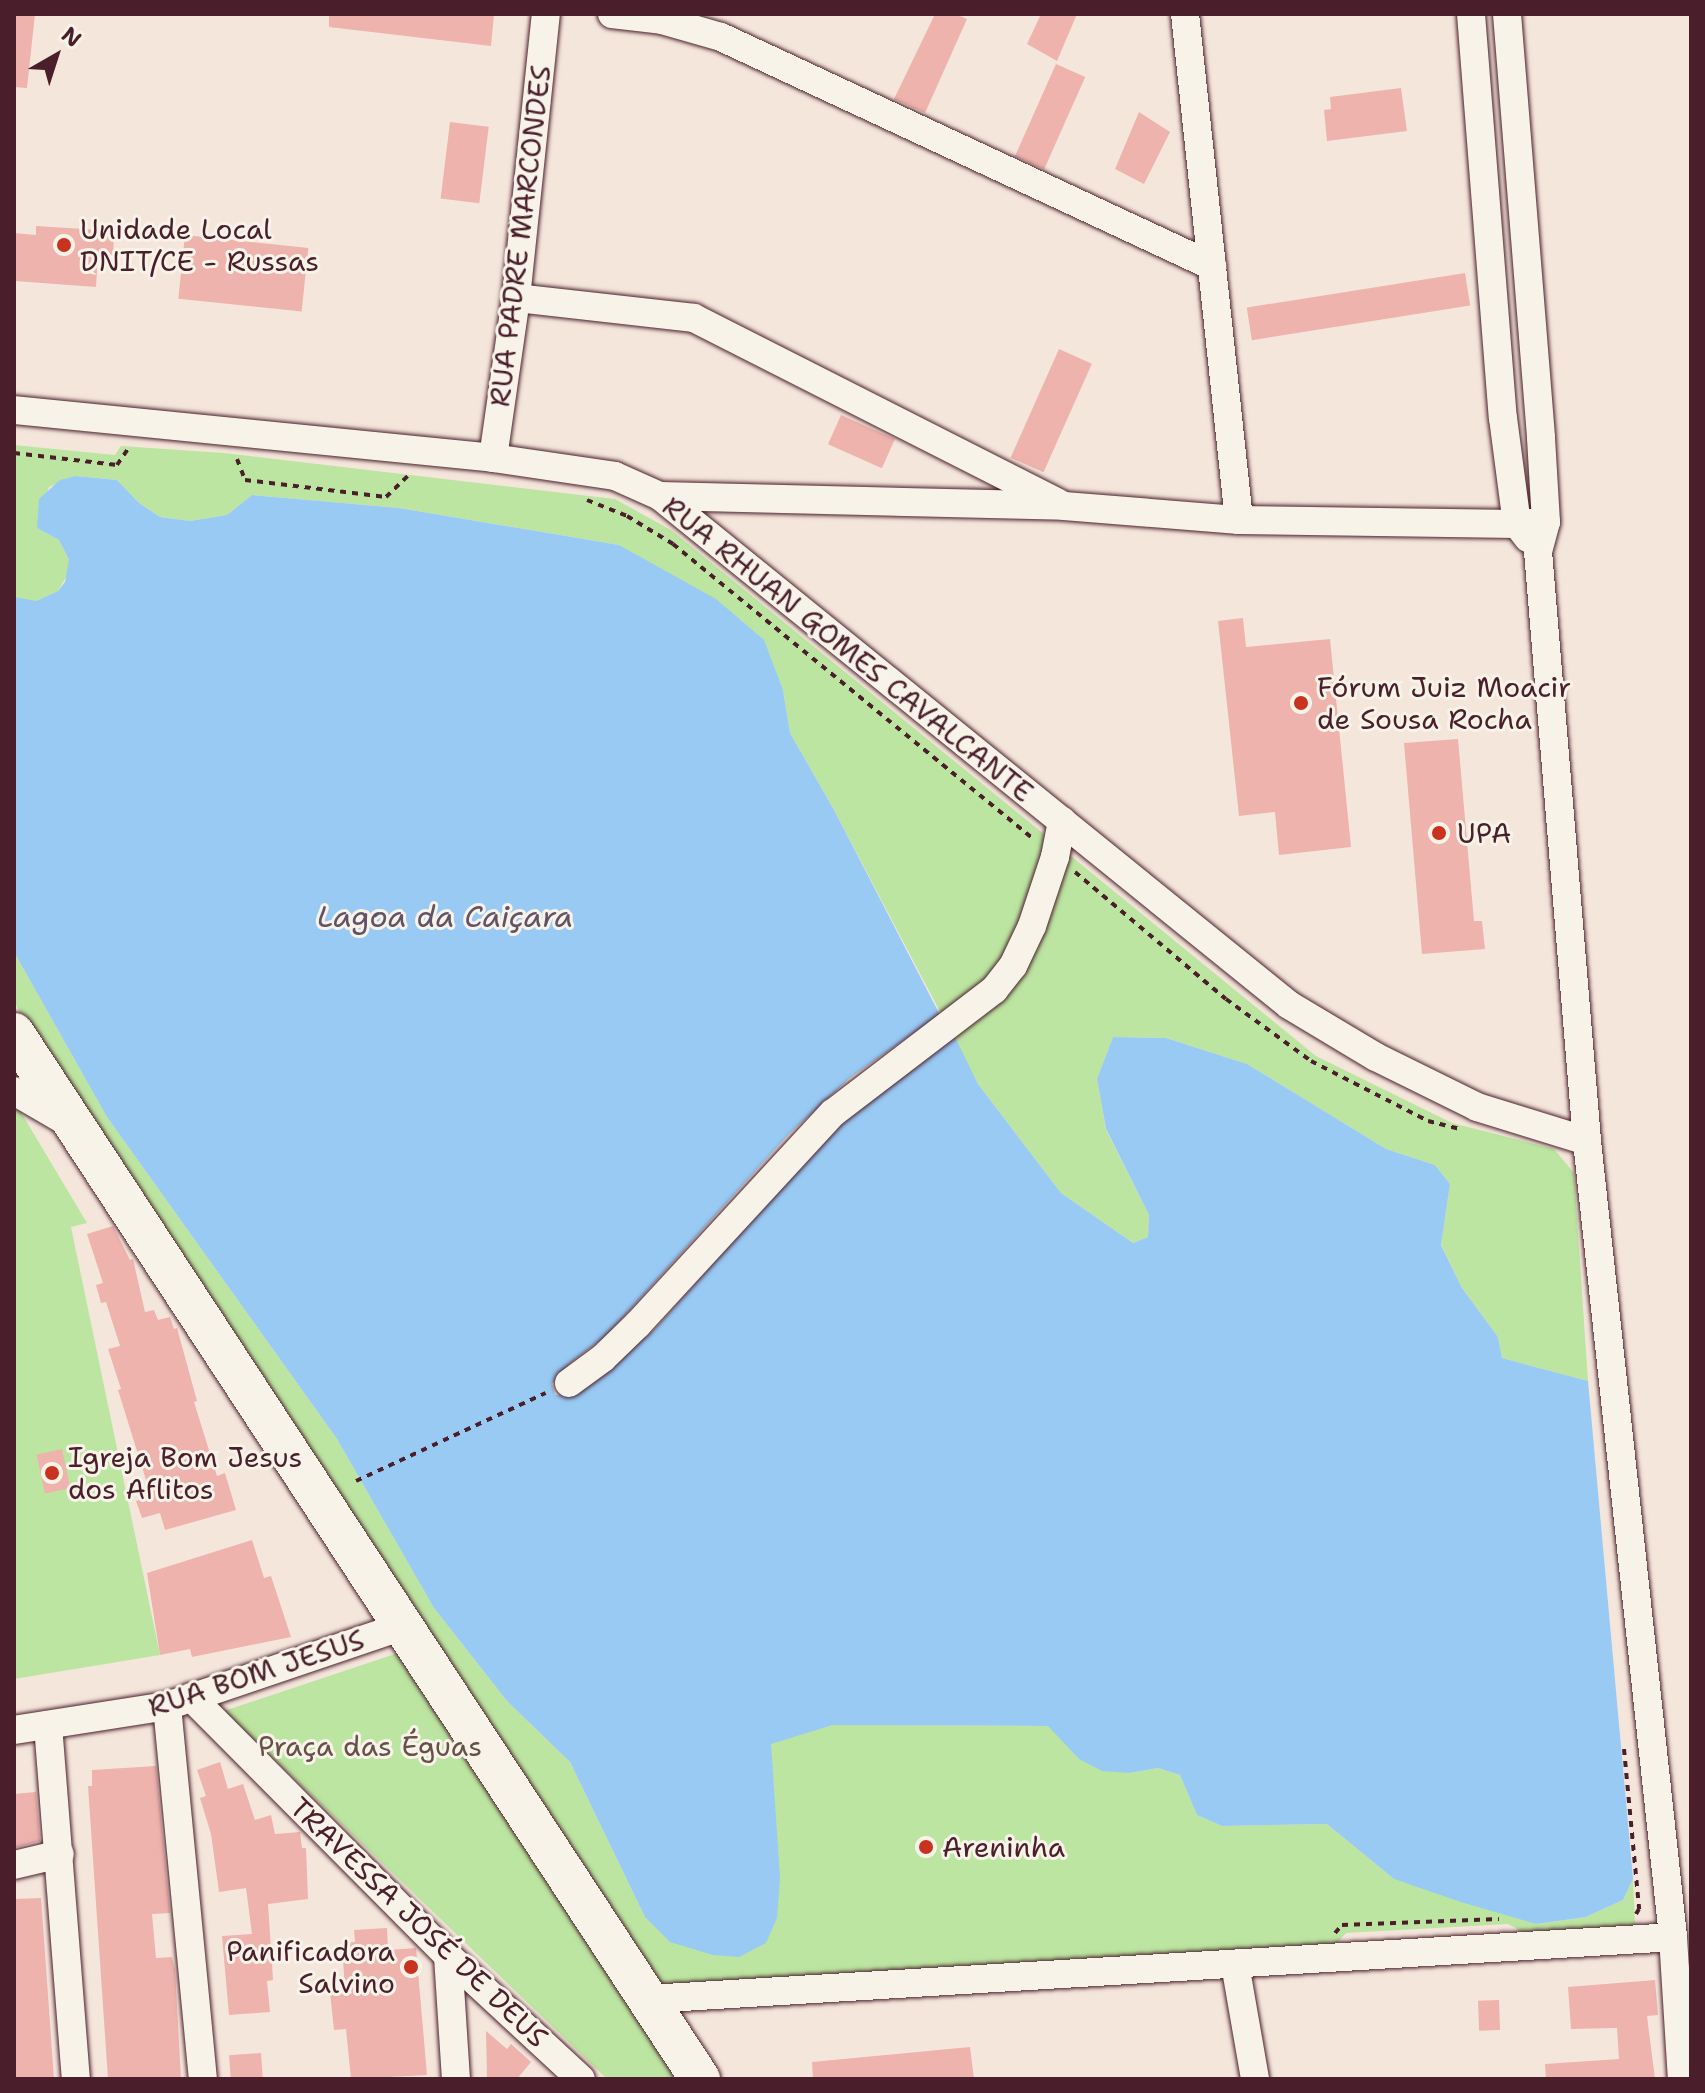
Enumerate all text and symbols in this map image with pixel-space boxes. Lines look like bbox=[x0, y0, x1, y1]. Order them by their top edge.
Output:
north arrow bbox=[16, 16, 96, 96]
text: N bbox=[56, 20, 87, 54]
street label: RUA PADRE MARCONDES bbox=[482, 63, 558, 409]
place label: Unidade Local DNIT/CE - Russas bbox=[80, 212, 319, 278]
marker: Unidade Local DNIT/CE - Russas bbox=[55, 236, 73, 254]
street label: RUA RHUAN GOMES CAVALCANTE bbox=[656, 489, 1040, 809]
place label: Fórum Juiz Moacir de Sousa Rocha bbox=[1317, 670, 1571, 736]
marker: Fórum Juiz Moacir de Sousa Rocha bbox=[1292, 694, 1310, 712]
place label: UPA bbox=[1457, 816, 1511, 850]
marker: UPA bbox=[1428, 822, 1450, 844]
water label: Lagoa da Caiçara bbox=[317, 899, 573, 935]
place label: Igreja Bom Jesus dos Aflitos bbox=[68, 1440, 302, 1506]
marker: Igreja Bom Jesus dos Aflitos bbox=[43, 1464, 61, 1482]
street label: RUA BOM JESUS bbox=[144, 1622, 368, 1724]
park label: Praça das Éguas bbox=[258, 1729, 482, 1763]
street label: TRAVESSA JOSÉ DE DEUS bbox=[283, 1790, 555, 2054]
place label: Areninha bbox=[942, 1830, 1065, 1864]
marker: Areninha bbox=[917, 1838, 935, 1856]
place label: Panificadora Salvino bbox=[226, 1934, 395, 2000]
marker: Panificadora Salvino bbox=[402, 1958, 420, 1976]

